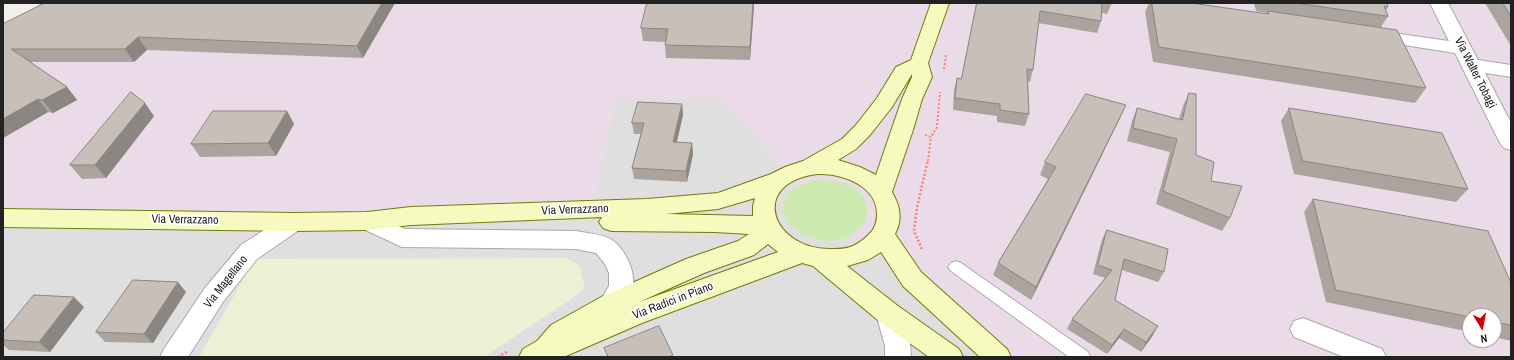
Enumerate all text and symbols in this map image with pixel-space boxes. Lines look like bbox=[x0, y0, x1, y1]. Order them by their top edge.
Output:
street label: Via Walter Tobagi bbox=[1451, 35, 1499, 111]
street label: Via Verrazzano bbox=[541, 202, 609, 218]
street label: Via Verrazzano bbox=[151, 212, 219, 228]
street label: Via Magellano bbox=[201, 253, 251, 311]
street label: Via Radici in Piano bbox=[631, 279, 715, 323]
north arrow bbox=[1462, 308, 1502, 348]
text: N bbox=[1479, 331, 1488, 346]

